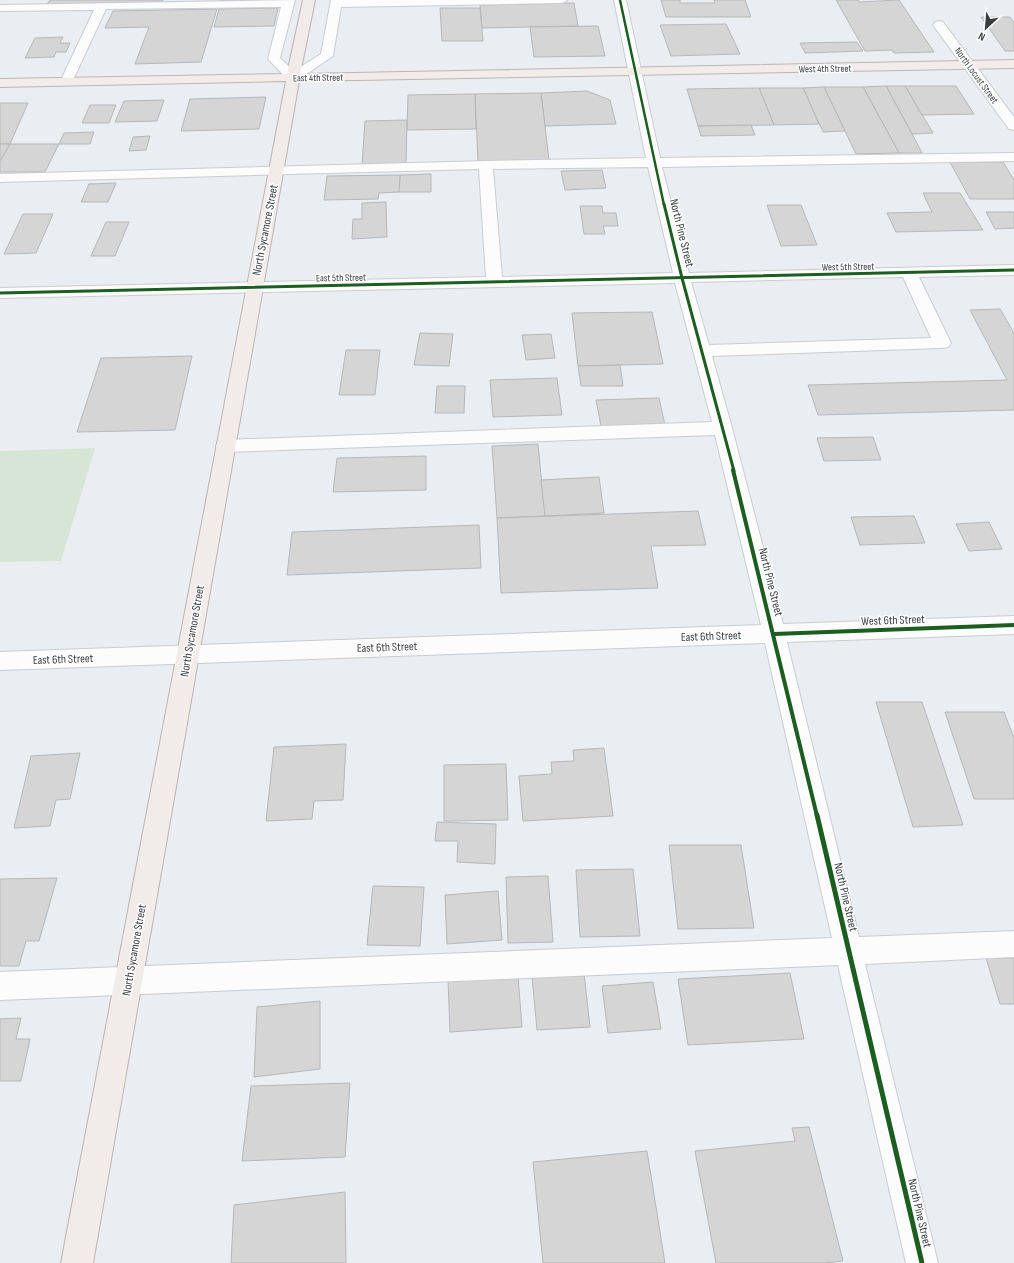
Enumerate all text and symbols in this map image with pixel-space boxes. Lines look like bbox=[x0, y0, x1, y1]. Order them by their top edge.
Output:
north arrow bbox=[966, 8, 1006, 48]
text: N bbox=[976, 29, 987, 44]
street label: North Locust Street bbox=[952, 45, 1001, 106]
street label: West 4th Street bbox=[799, 63, 852, 75]
street label: East 4th Street bbox=[293, 72, 343, 84]
street label: North Sycamore Street bbox=[249, 183, 282, 277]
street label: North Pine Street bbox=[666, 197, 697, 269]
street label: West 5th Street bbox=[822, 261, 874, 273]
street label: East 5th Street bbox=[316, 272, 366, 284]
street label: North Pine Street bbox=[755, 546, 786, 618]
street label: North Sycamore Street bbox=[177, 584, 208, 678]
street label: West 6th Street bbox=[861, 612, 925, 629]
street label: East 6th Street bbox=[681, 628, 742, 645]
street label: East 6th Street bbox=[357, 639, 418, 656]
street label: East 6th Street bbox=[33, 651, 94, 668]
street label: North Pine Street bbox=[830, 861, 861, 933]
street label: North Sycamore Street bbox=[119, 903, 150, 997]
street label: North Pine Street bbox=[904, 1177, 935, 1249]

